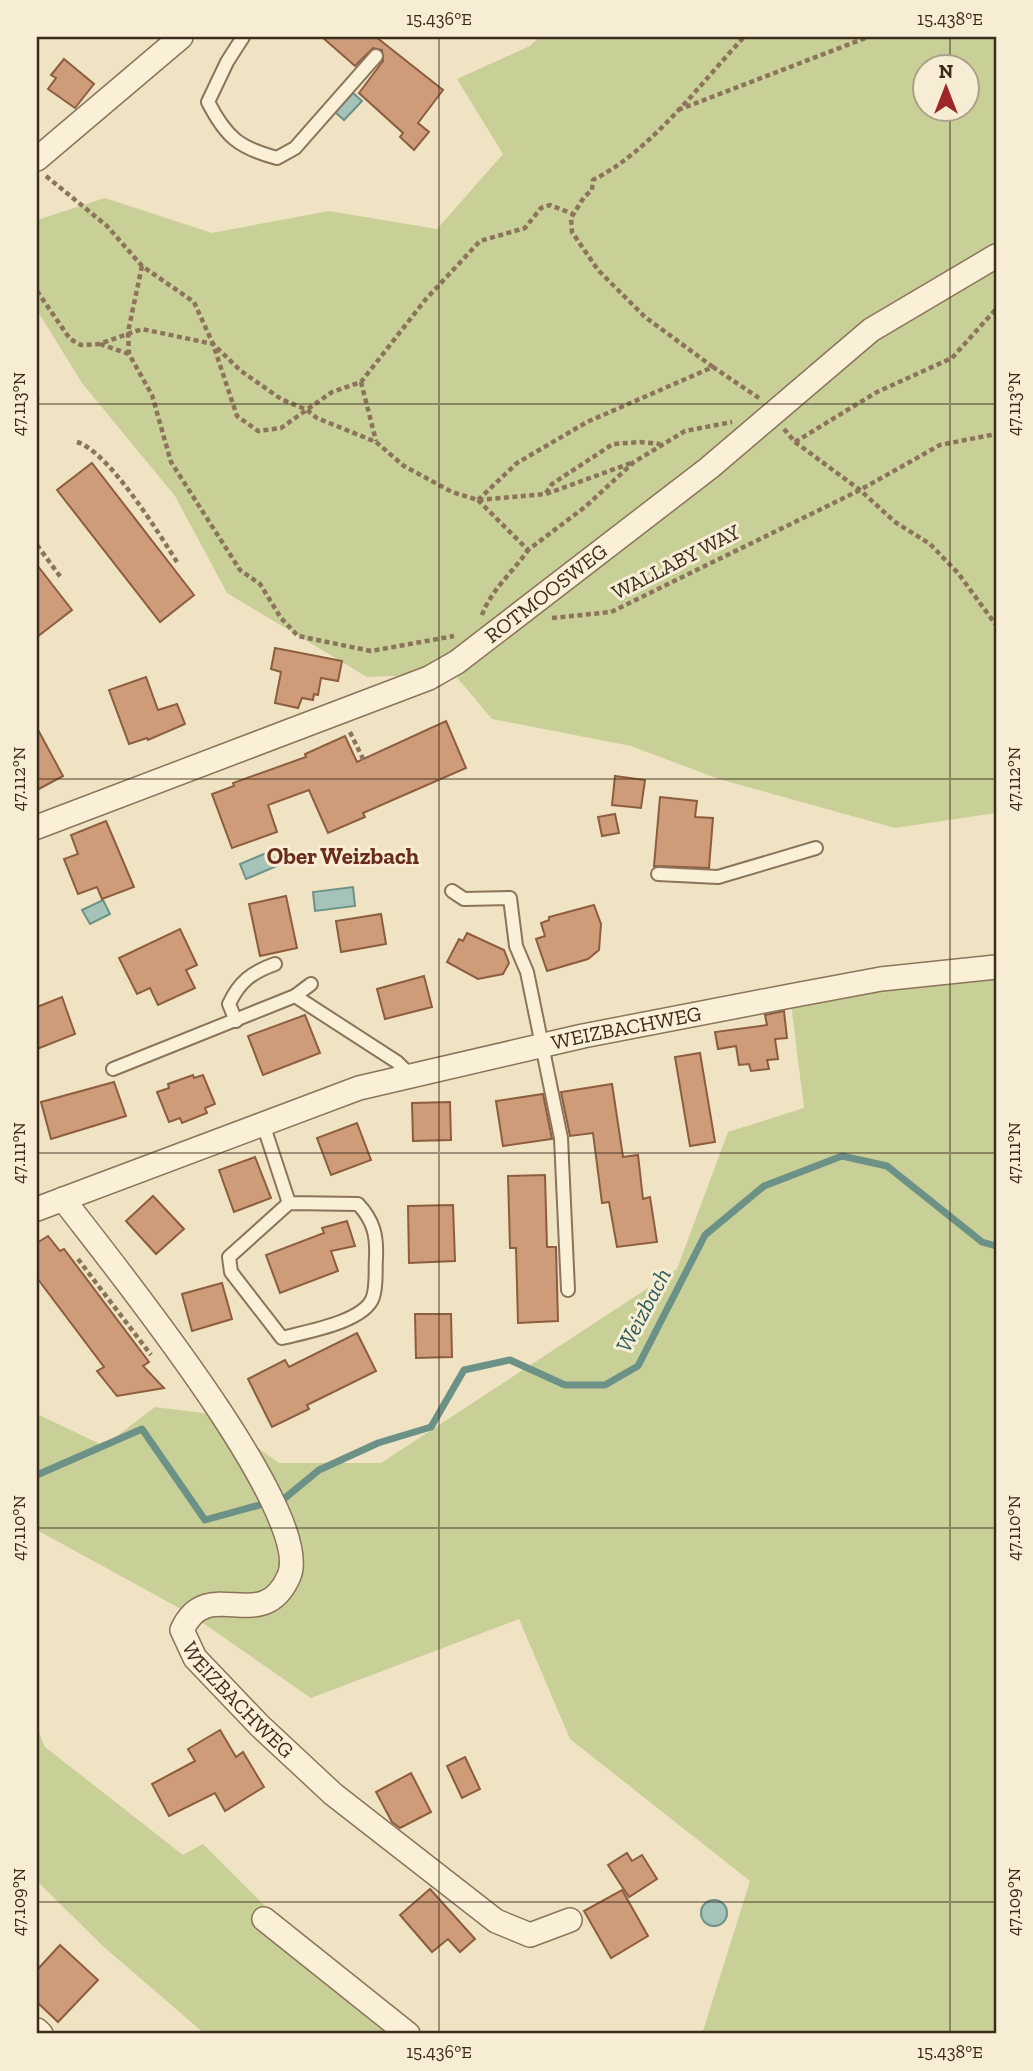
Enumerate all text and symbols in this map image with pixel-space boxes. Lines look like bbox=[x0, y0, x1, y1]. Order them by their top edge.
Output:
text: 15.436°E bbox=[406, 8, 472, 30]
text: 15.438°E bbox=[917, 8, 983, 30]
north arrow bbox=[911, 52, 981, 122]
text: N bbox=[939, 60, 953, 83]
text: 47.113°N bbox=[8, 372, 30, 436]
text: 47.113°N bbox=[1003, 372, 1025, 436]
street label: WALLABY WAY bbox=[608, 518, 744, 605]
street label: ROTMOOSWEG bbox=[480, 538, 612, 648]
text: 47.112°N bbox=[8, 747, 30, 811]
text: 47.112°N bbox=[1003, 747, 1025, 811]
district label: Ober Weizbach bbox=[267, 842, 420, 870]
street label: WEIZBACHWEG bbox=[549, 1000, 703, 1055]
text: 47.111°N bbox=[8, 1122, 30, 1184]
text: 47.111°N bbox=[1003, 1122, 1025, 1184]
water label: Weizbach bbox=[609, 1263, 677, 1357]
text: 47.110°N bbox=[8, 1495, 30, 1561]
text: 47.110°N bbox=[1003, 1495, 1025, 1561]
street label: WEIZBACHWEG bbox=[177, 1637, 299, 1763]
text: 47.109°N bbox=[8, 1868, 30, 1936]
text: 47.109°N bbox=[1003, 1868, 1025, 1936]
text: 15.436°E bbox=[406, 2041, 472, 2063]
text: 15.438°E bbox=[917, 2041, 983, 2063]

